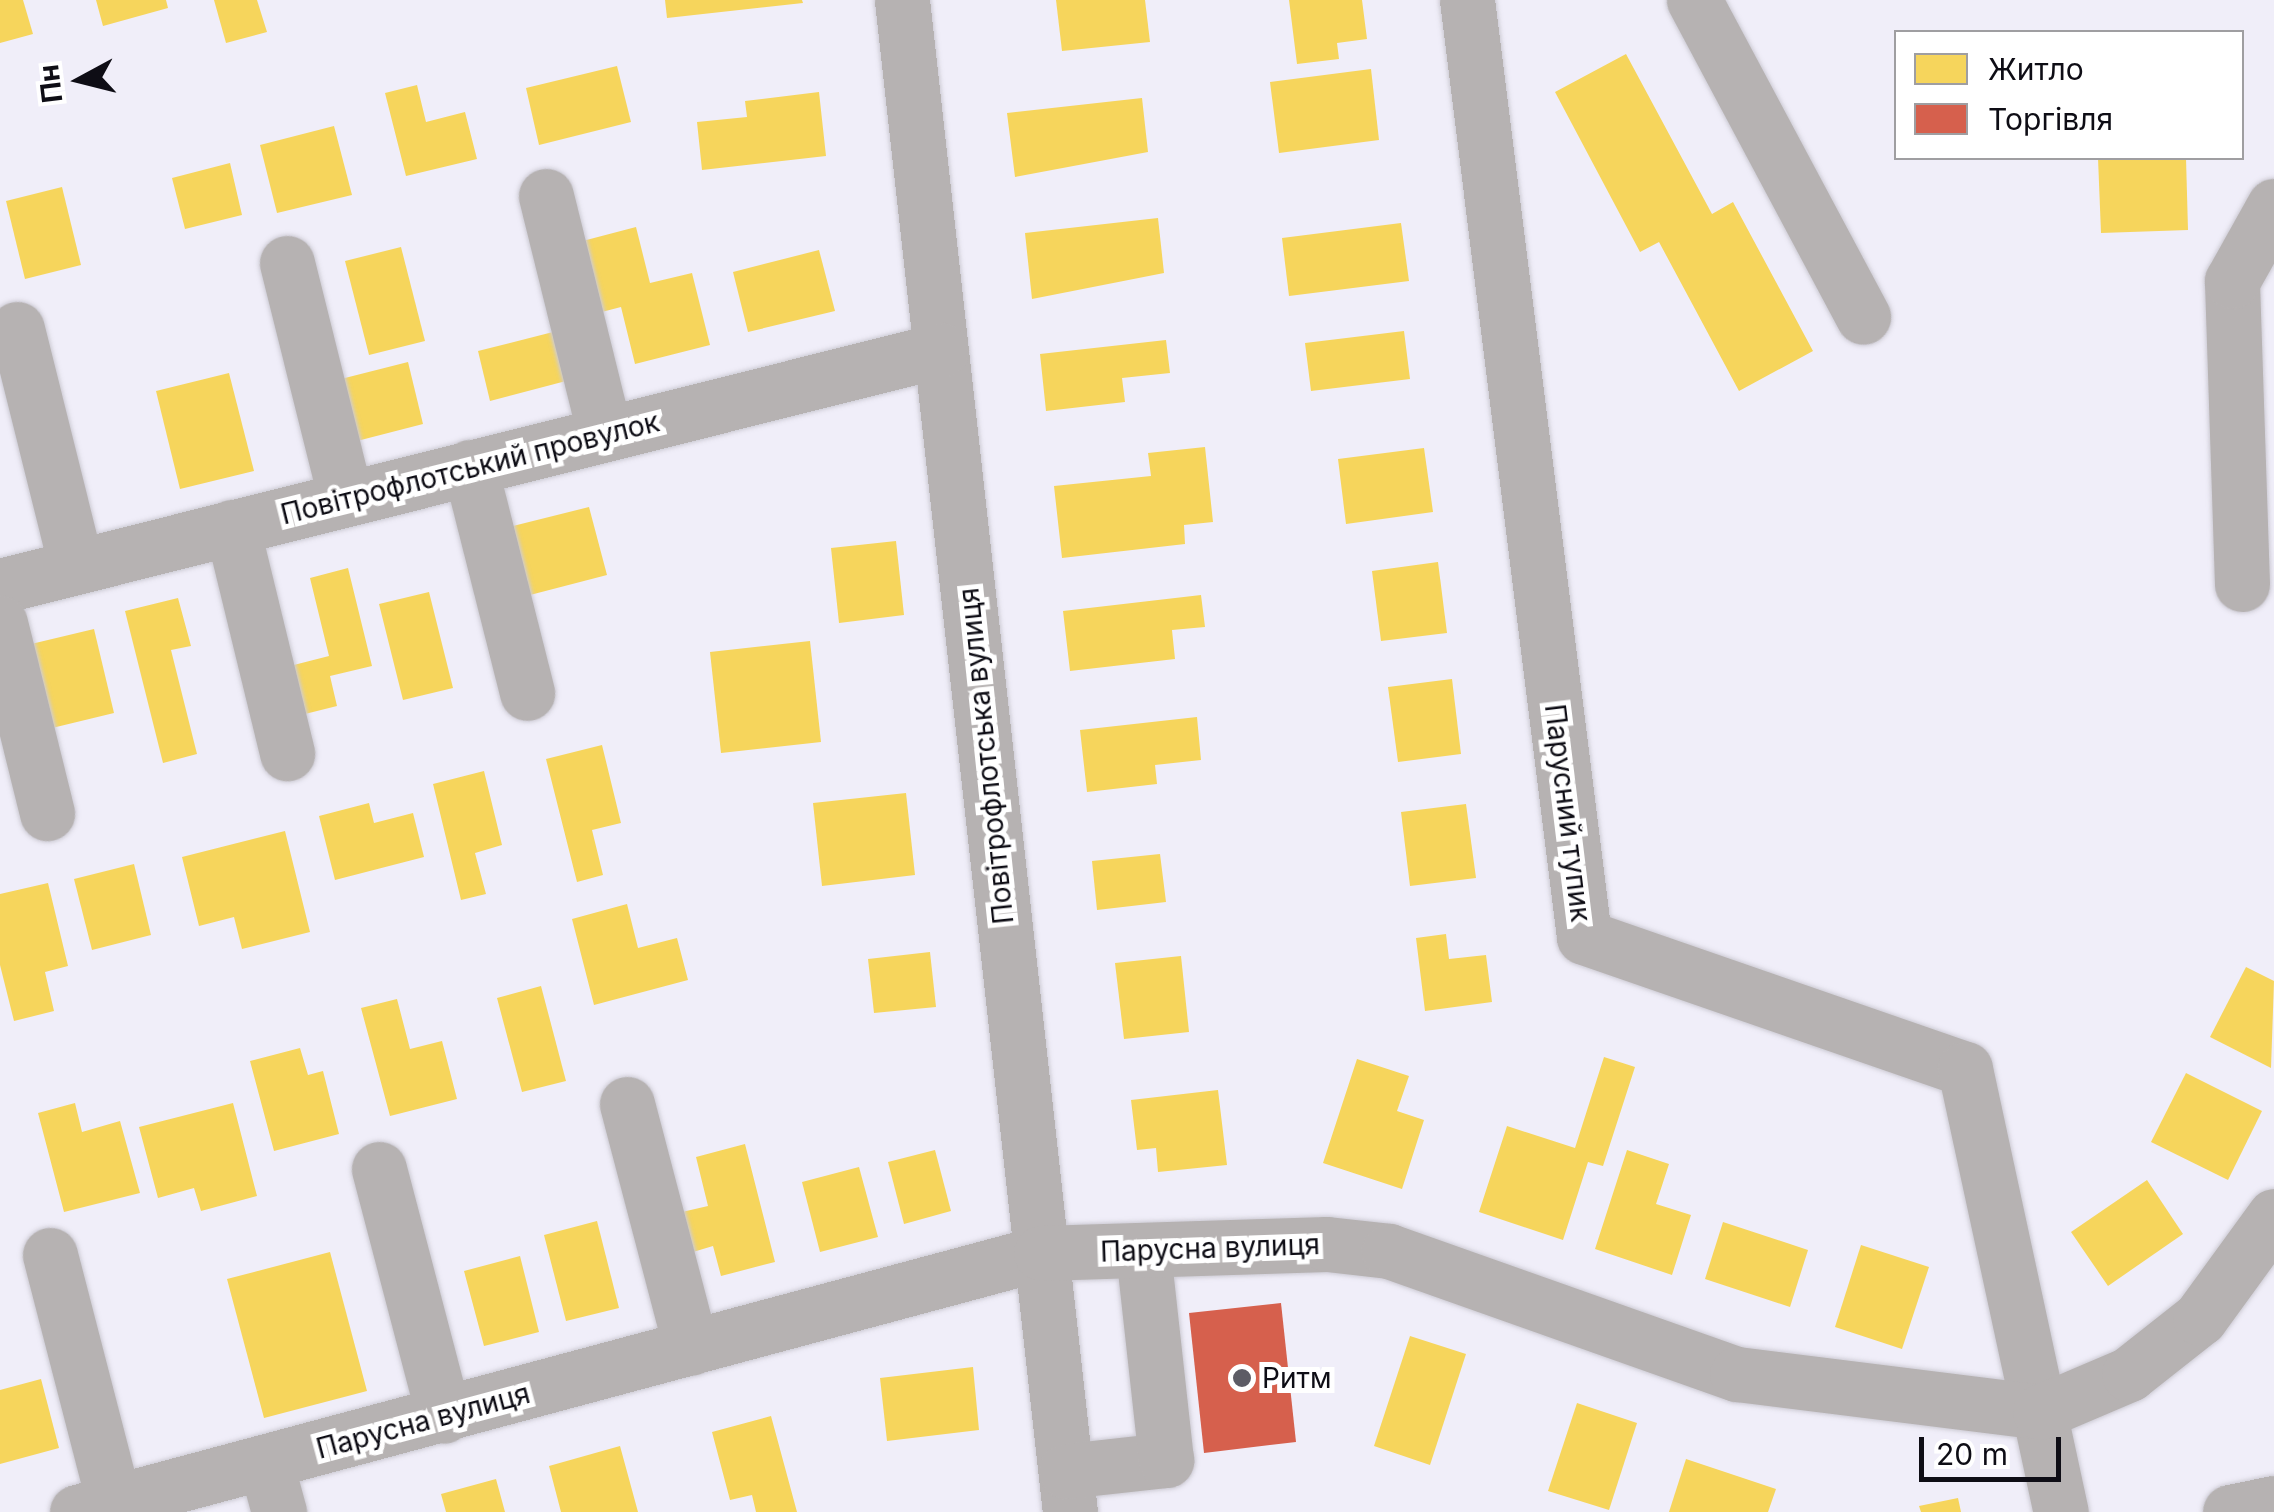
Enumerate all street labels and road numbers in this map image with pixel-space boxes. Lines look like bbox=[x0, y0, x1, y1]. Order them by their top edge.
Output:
street label: Повітрофлотський провулок bbox=[277, 405, 663, 531]
street label: Повітрофлотська вулиця bbox=[952, 586, 1020, 926]
street label: Парусний тупик bbox=[1538, 702, 1598, 924]
street label: Парусна вулиця bbox=[1100, 1227, 1320, 1269]
street label: Парусна вулиця bbox=[313, 1376, 533, 1466]

